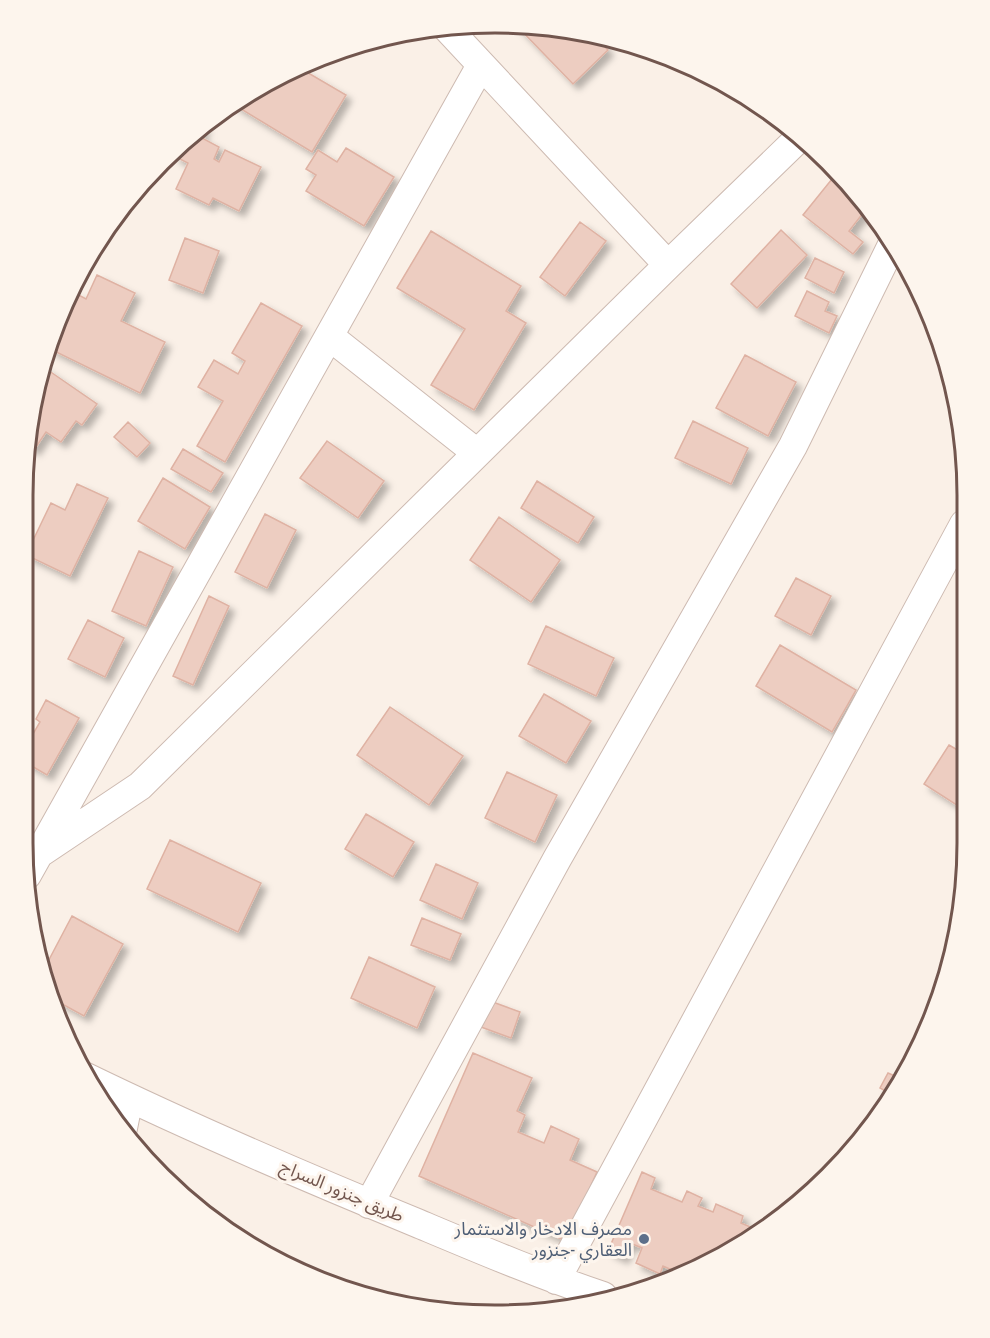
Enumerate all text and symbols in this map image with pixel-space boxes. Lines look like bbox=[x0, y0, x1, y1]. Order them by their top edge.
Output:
street label: طريق جنزور السراج bbox=[276, 1155, 407, 1229]
place label: مصرف الادخار والاستثمار العقاري -جنزور bbox=[454, 1218, 632, 1263]
marker: مصرف الادخار والاستثمار العقاري -جنزور bbox=[637, 1232, 651, 1246]

